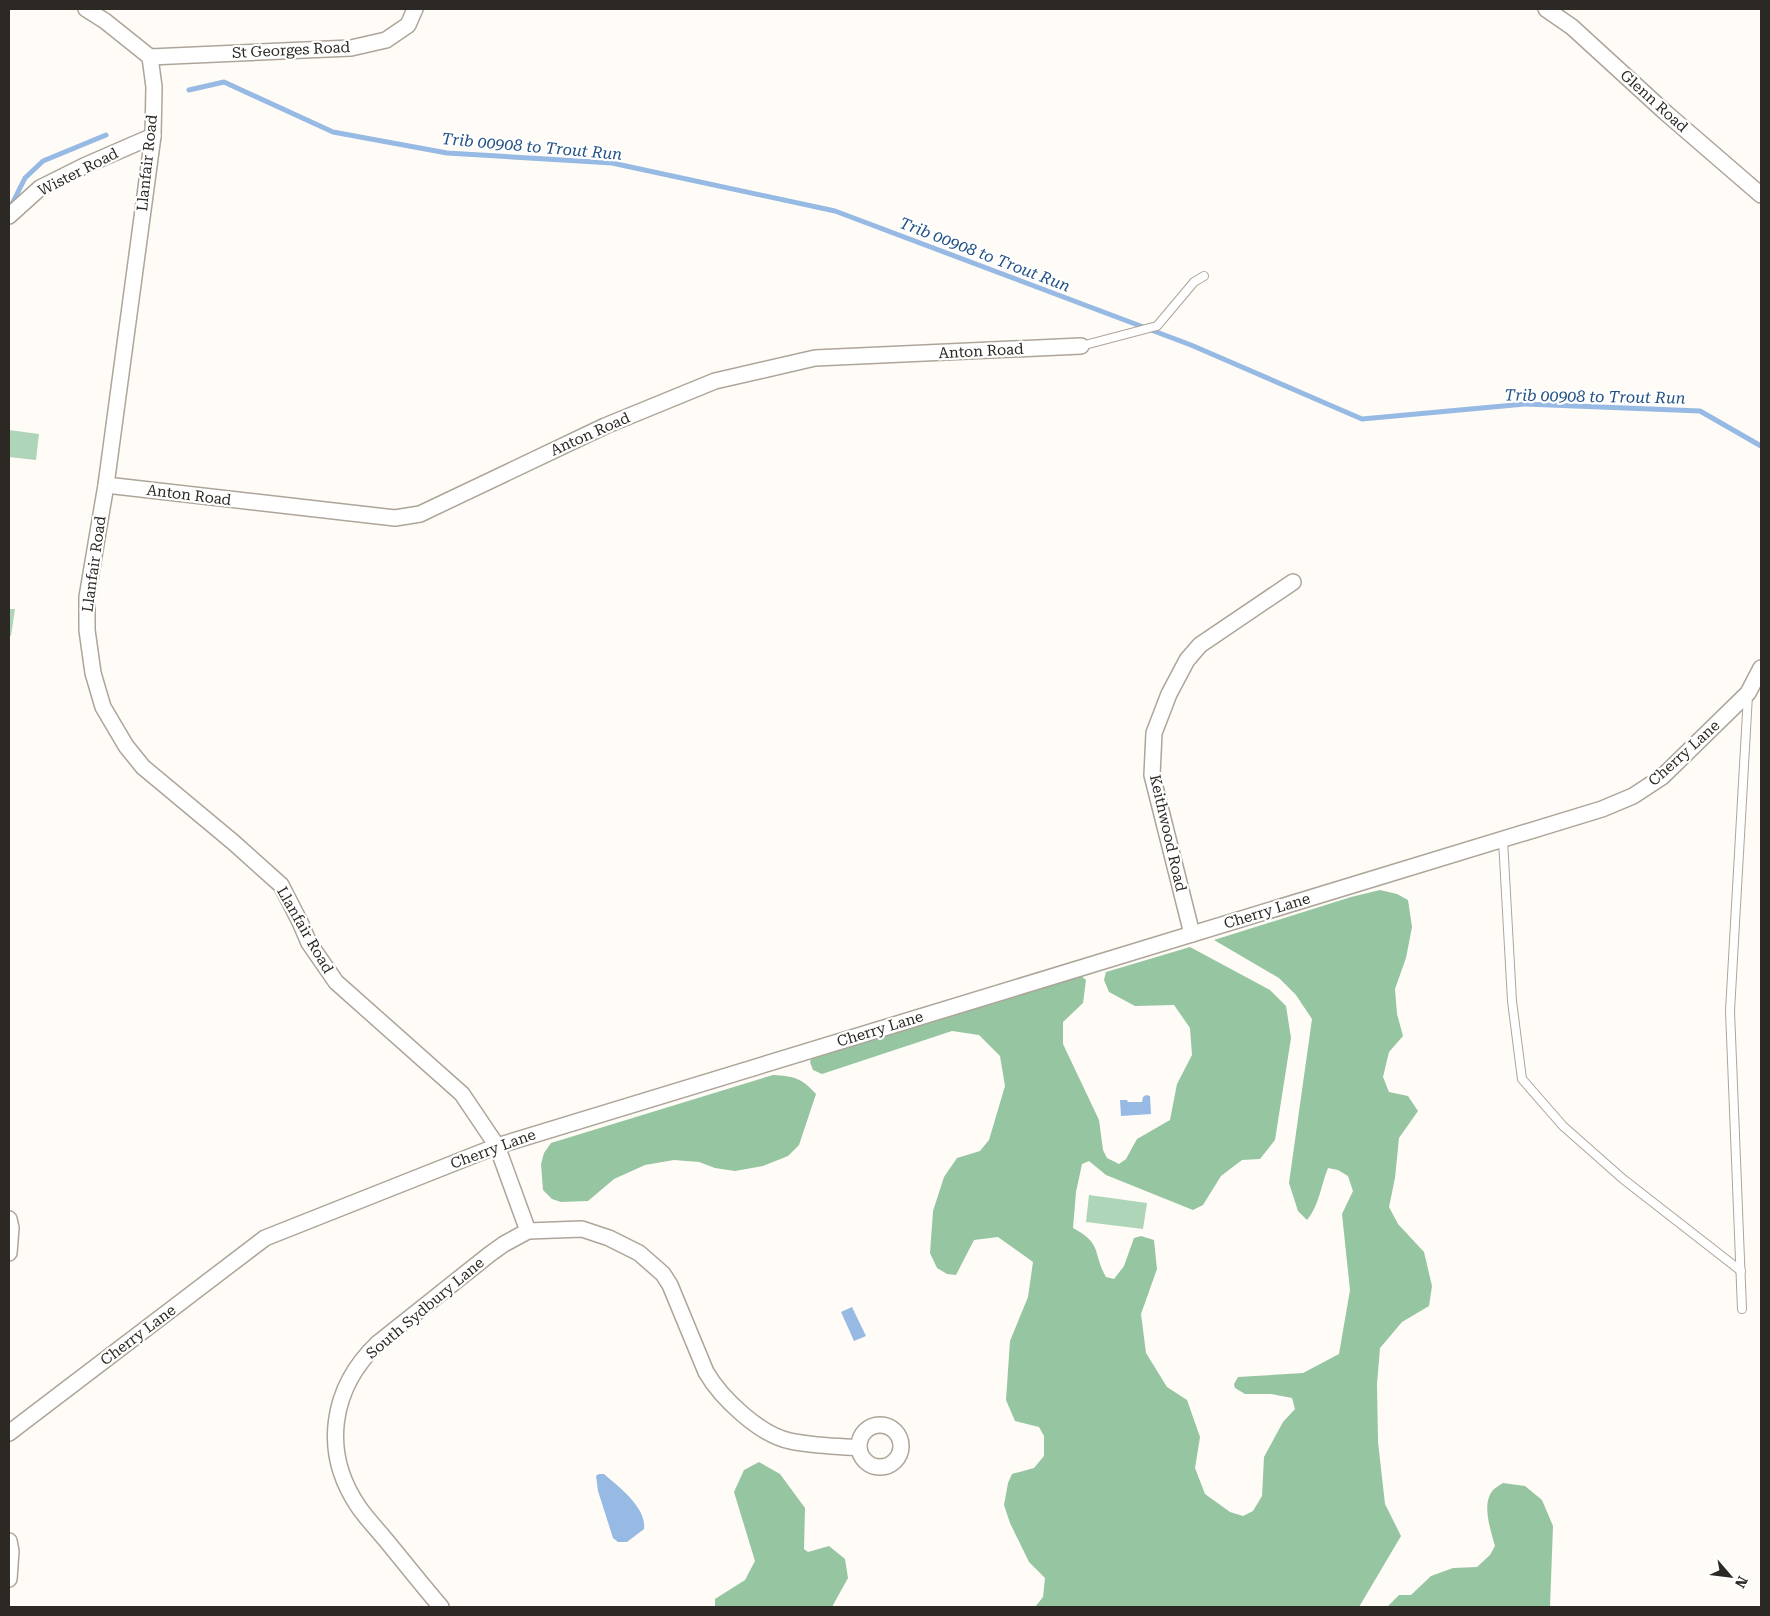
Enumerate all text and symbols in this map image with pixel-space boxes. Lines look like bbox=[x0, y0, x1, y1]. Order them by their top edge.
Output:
street label: St Georges Road bbox=[231, 38, 351, 62]
street label: Glenn Road bbox=[1617, 66, 1692, 136]
street label: Llanfair Road bbox=[133, 113, 161, 212]
water label: Trib 00908 to Trout Run bbox=[441, 129, 623, 164]
street label: Wister Road bbox=[35, 144, 121, 200]
water label: Trib 00908 to Trout Run bbox=[897, 213, 1073, 296]
street label: Anton Road bbox=[938, 340, 1024, 362]
water label: Trib 00908 to Trout Run bbox=[1504, 385, 1686, 408]
street label: Anton Road bbox=[547, 408, 633, 460]
street label: Anton Road bbox=[146, 481, 233, 509]
street label: Llanfair Road bbox=[78, 514, 110, 613]
street label: Cherry Lane bbox=[1645, 716, 1723, 790]
street label: Keithwood Road bbox=[1146, 773, 1190, 894]
street label: Llanfair Road bbox=[273, 883, 337, 977]
street label: Cherry Lane bbox=[1222, 889, 1312, 933]
street label: Cherry Lane bbox=[835, 1007, 925, 1051]
street label: Cherry Lane bbox=[448, 1125, 538, 1173]
street label: South Sydbury Lane bbox=[362, 1253, 488, 1363]
street label: Cherry Lane bbox=[97, 1301, 179, 1369]
north arrow bbox=[1705, 1551, 1755, 1601]
text: N bbox=[1732, 1574, 1751, 1591]

